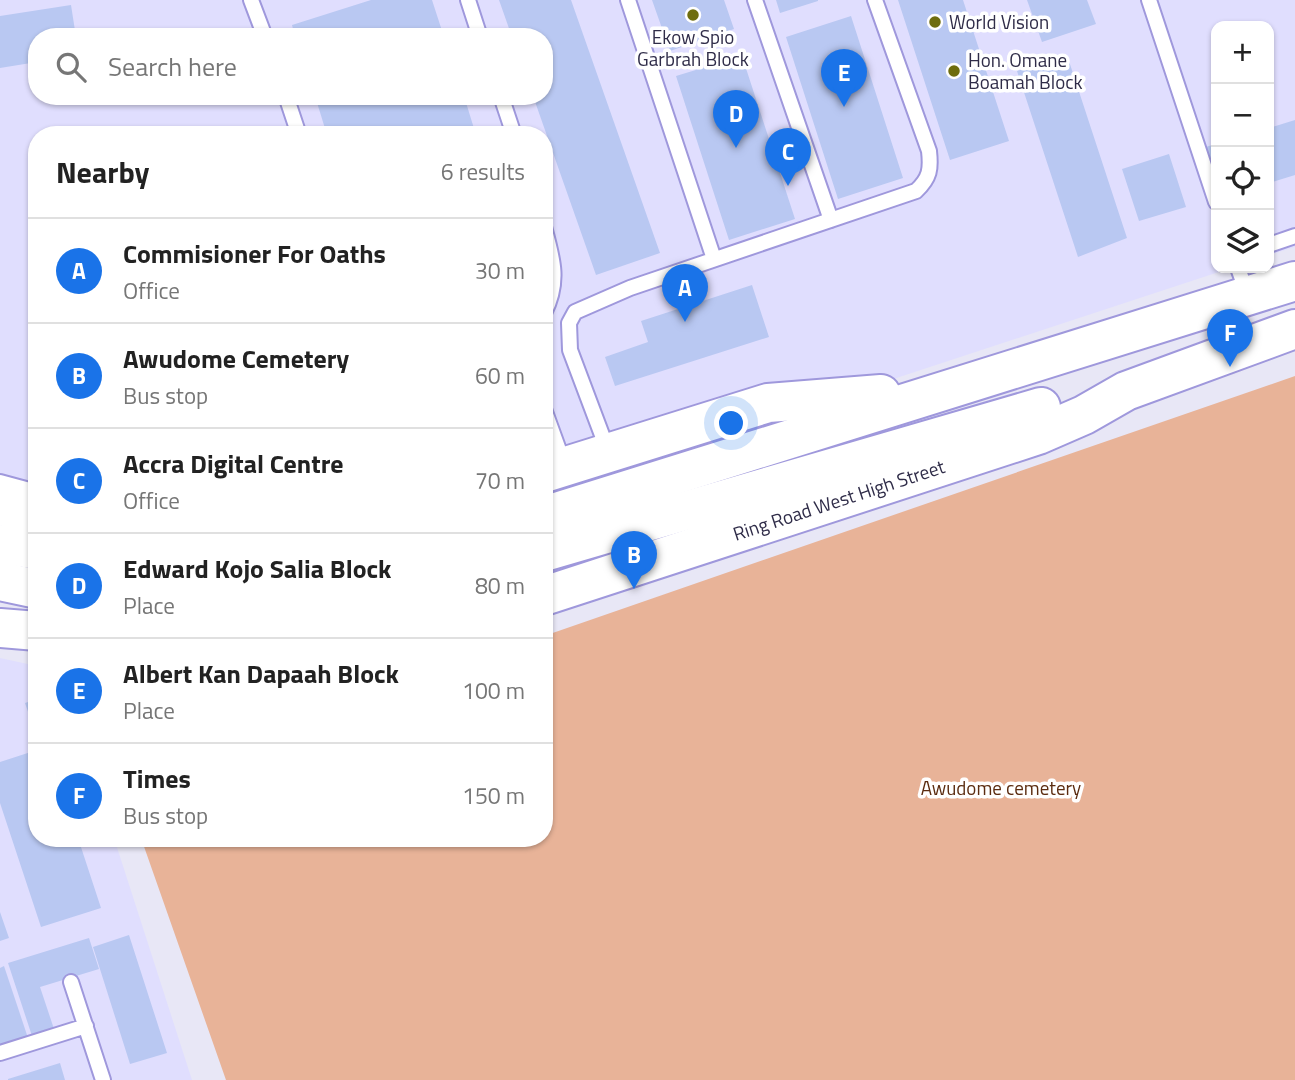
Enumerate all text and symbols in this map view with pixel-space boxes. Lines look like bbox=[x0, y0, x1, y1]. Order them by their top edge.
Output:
marker: Ekow Spio Garbrah Block bbox=[685, 7, 701, 23]
place label: World Vision bbox=[949, 7, 1049, 36]
marker: World Vision bbox=[927, 14, 943, 30]
map controls bbox=[1211, 21, 1274, 273]
button: + bbox=[1211, 21, 1274, 84]
place label: Ekow Spio Garbrah Block bbox=[637, 22, 749, 73]
search box bbox=[28, 28, 553, 105]
place label: Hon. Omane Boamah Block bbox=[968, 45, 1083, 96]
text: Search here bbox=[108, 47, 237, 86]
icon: search bbox=[52, 48, 90, 86]
pin: E bbox=[821, 49, 867, 107]
marker: Hon. Omane Boamah Block bbox=[946, 63, 962, 79]
button: − bbox=[1211, 84, 1274, 147]
pin: D bbox=[713, 90, 759, 148]
pin: C bbox=[765, 128, 811, 186]
button: locate bbox=[1211, 147, 1274, 210]
text: Nearby bbox=[56, 149, 149, 195]
text: 6 results bbox=[441, 154, 525, 189]
button: layers bbox=[1211, 210, 1274, 273]
text: Commisioner For Oaths bbox=[123, 234, 386, 273]
text: A bbox=[72, 253, 86, 288]
text: 30 m bbox=[475, 253, 525, 288]
pin: A bbox=[662, 264, 708, 322]
text: Office bbox=[123, 273, 180, 308]
pin: F bbox=[1207, 309, 1253, 367]
text: Awudome Cemetery bbox=[123, 339, 349, 378]
text: B bbox=[72, 358, 86, 393]
text: 60 m bbox=[475, 358, 525, 393]
text: Bus stop bbox=[123, 378, 208, 413]
your location bbox=[714, 406, 748, 440]
text: Accra Digital Centre bbox=[123, 444, 344, 483]
street label: Ring Road West High Street bbox=[729, 451, 949, 548]
text: C bbox=[73, 463, 85, 498]
text: 70 m bbox=[475, 463, 525, 498]
text: Office bbox=[123, 483, 180, 518]
pin: B bbox=[611, 531, 657, 589]
text: Edward Kojo Salia Block bbox=[123, 549, 392, 588]
text: D bbox=[72, 568, 86, 603]
text: 80 m bbox=[475, 568, 525, 603]
text: Place bbox=[123, 588, 175, 623]
text: Albert Kan Dapaah Block bbox=[123, 654, 399, 693]
text: E bbox=[73, 673, 85, 708]
text: 100 m bbox=[462, 673, 525, 708]
text: Place bbox=[123, 693, 175, 728]
text: Times bbox=[123, 759, 191, 798]
park label: Awudome cemetery bbox=[921, 773, 1081, 802]
text: F bbox=[73, 778, 85, 813]
text: 150 m bbox=[462, 778, 525, 813]
text: Bus stop bbox=[123, 798, 208, 833]

